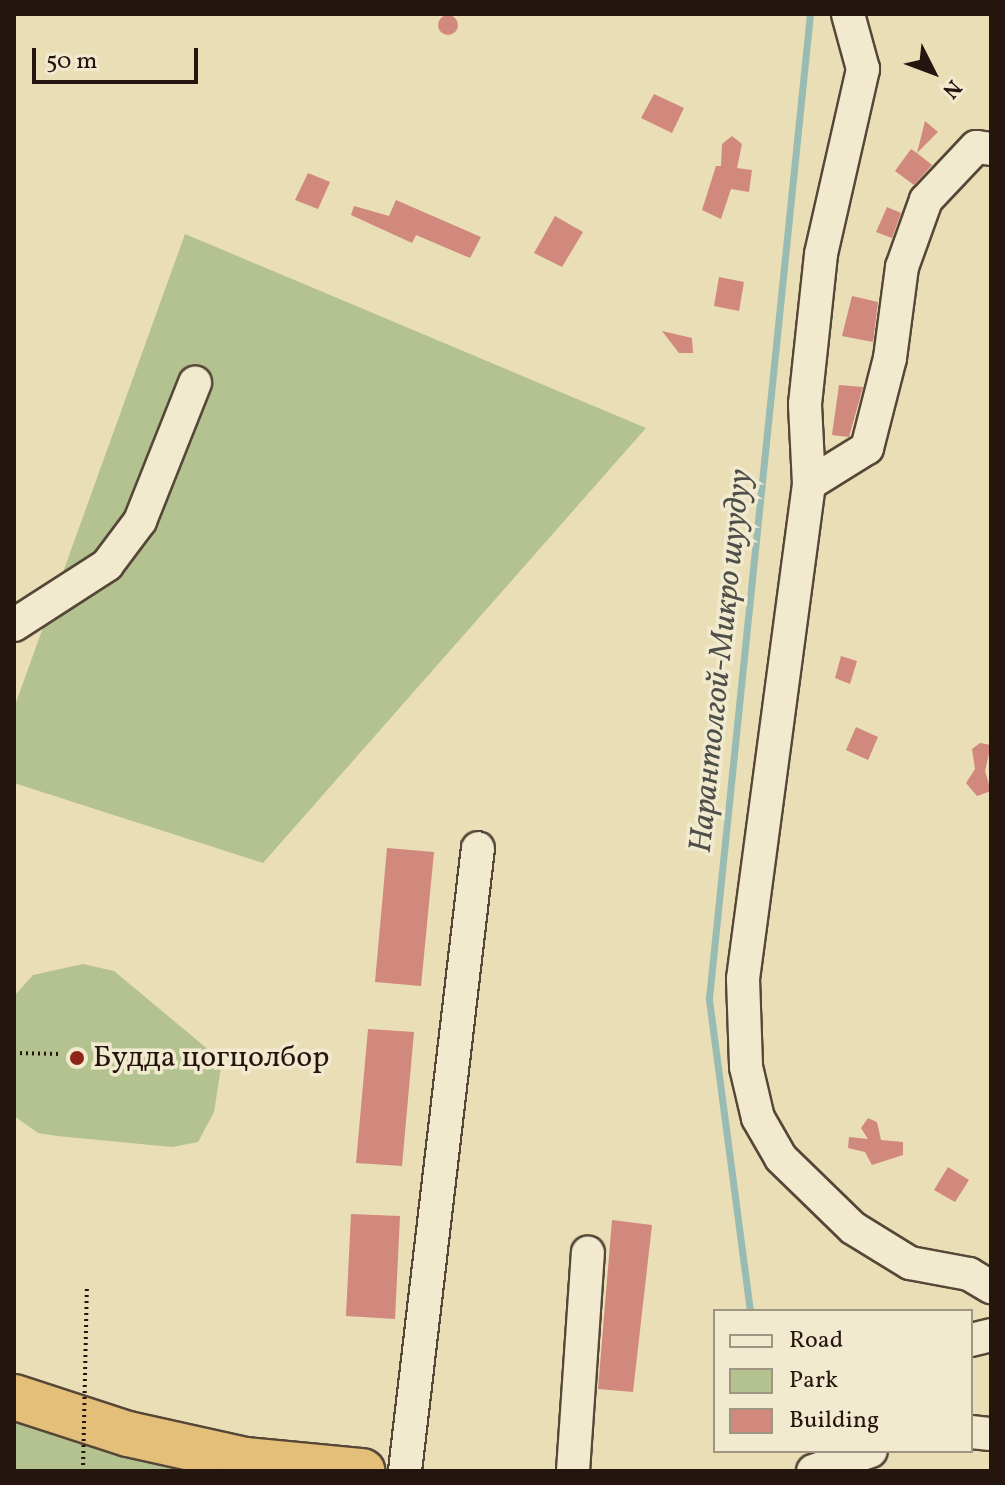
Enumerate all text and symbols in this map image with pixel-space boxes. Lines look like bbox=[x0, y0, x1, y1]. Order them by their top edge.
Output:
scale bar bbox=[36, 32, 202, 82]
north arrow bbox=[893, 32, 973, 112]
text: 50 m bbox=[46, 45, 98, 79]
text: N bbox=[934, 72, 968, 105]
water label: Нарантолгой-Микро шуудуу bbox=[683, 467, 761, 855]
place label: Будда цогцолбор bbox=[93, 1040, 329, 1076]
marker: Будда цогцолбор bbox=[68, 1049, 86, 1067]
legend bbox=[713, 1309, 973, 1453]
text: Road bbox=[789, 1324, 843, 1358]
text: Park bbox=[789, 1364, 838, 1398]
text: Building bbox=[789, 1404, 879, 1438]

